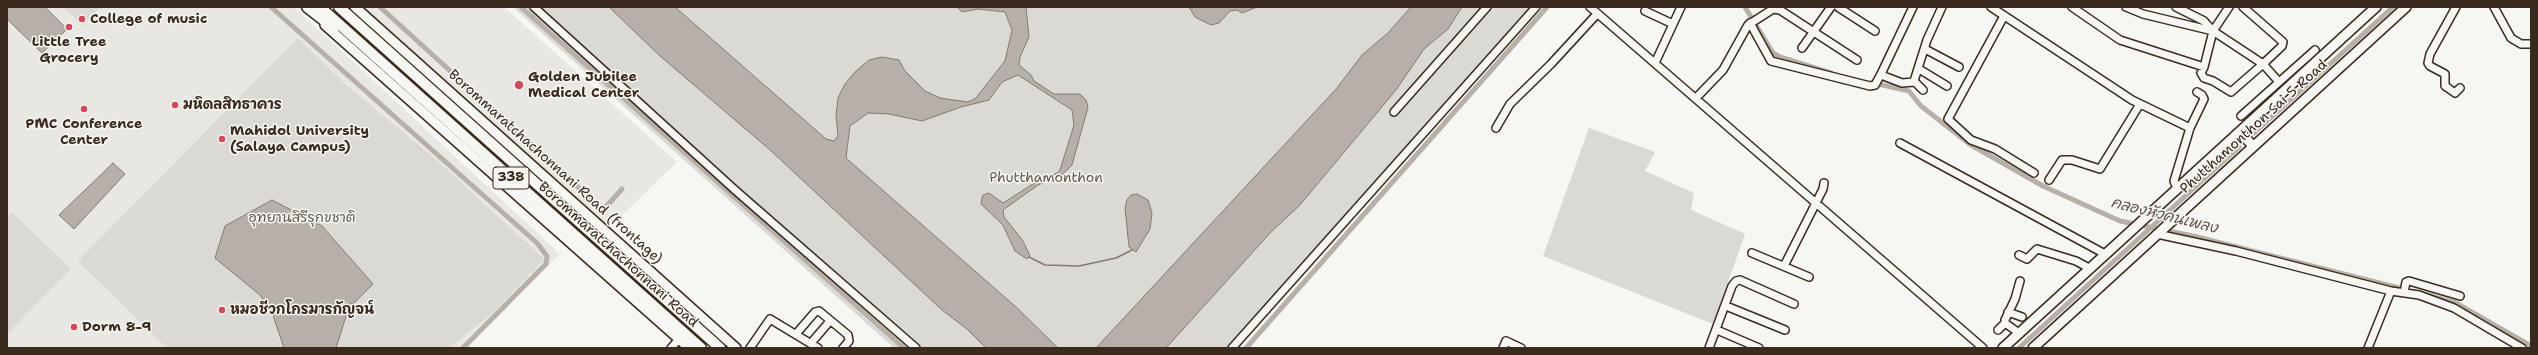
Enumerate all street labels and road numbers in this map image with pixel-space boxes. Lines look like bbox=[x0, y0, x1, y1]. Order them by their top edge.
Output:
street label: Phutthamonthon Sai 5 Road bbox=[2177, 57, 2331, 197]
street label: Borommaratchachonnani Road (frontage) bbox=[445, 66, 665, 268]
road number: 338 bbox=[493, 167, 529, 189]
street label: Borommaratchachonnani Road bbox=[535, 179, 701, 331]

